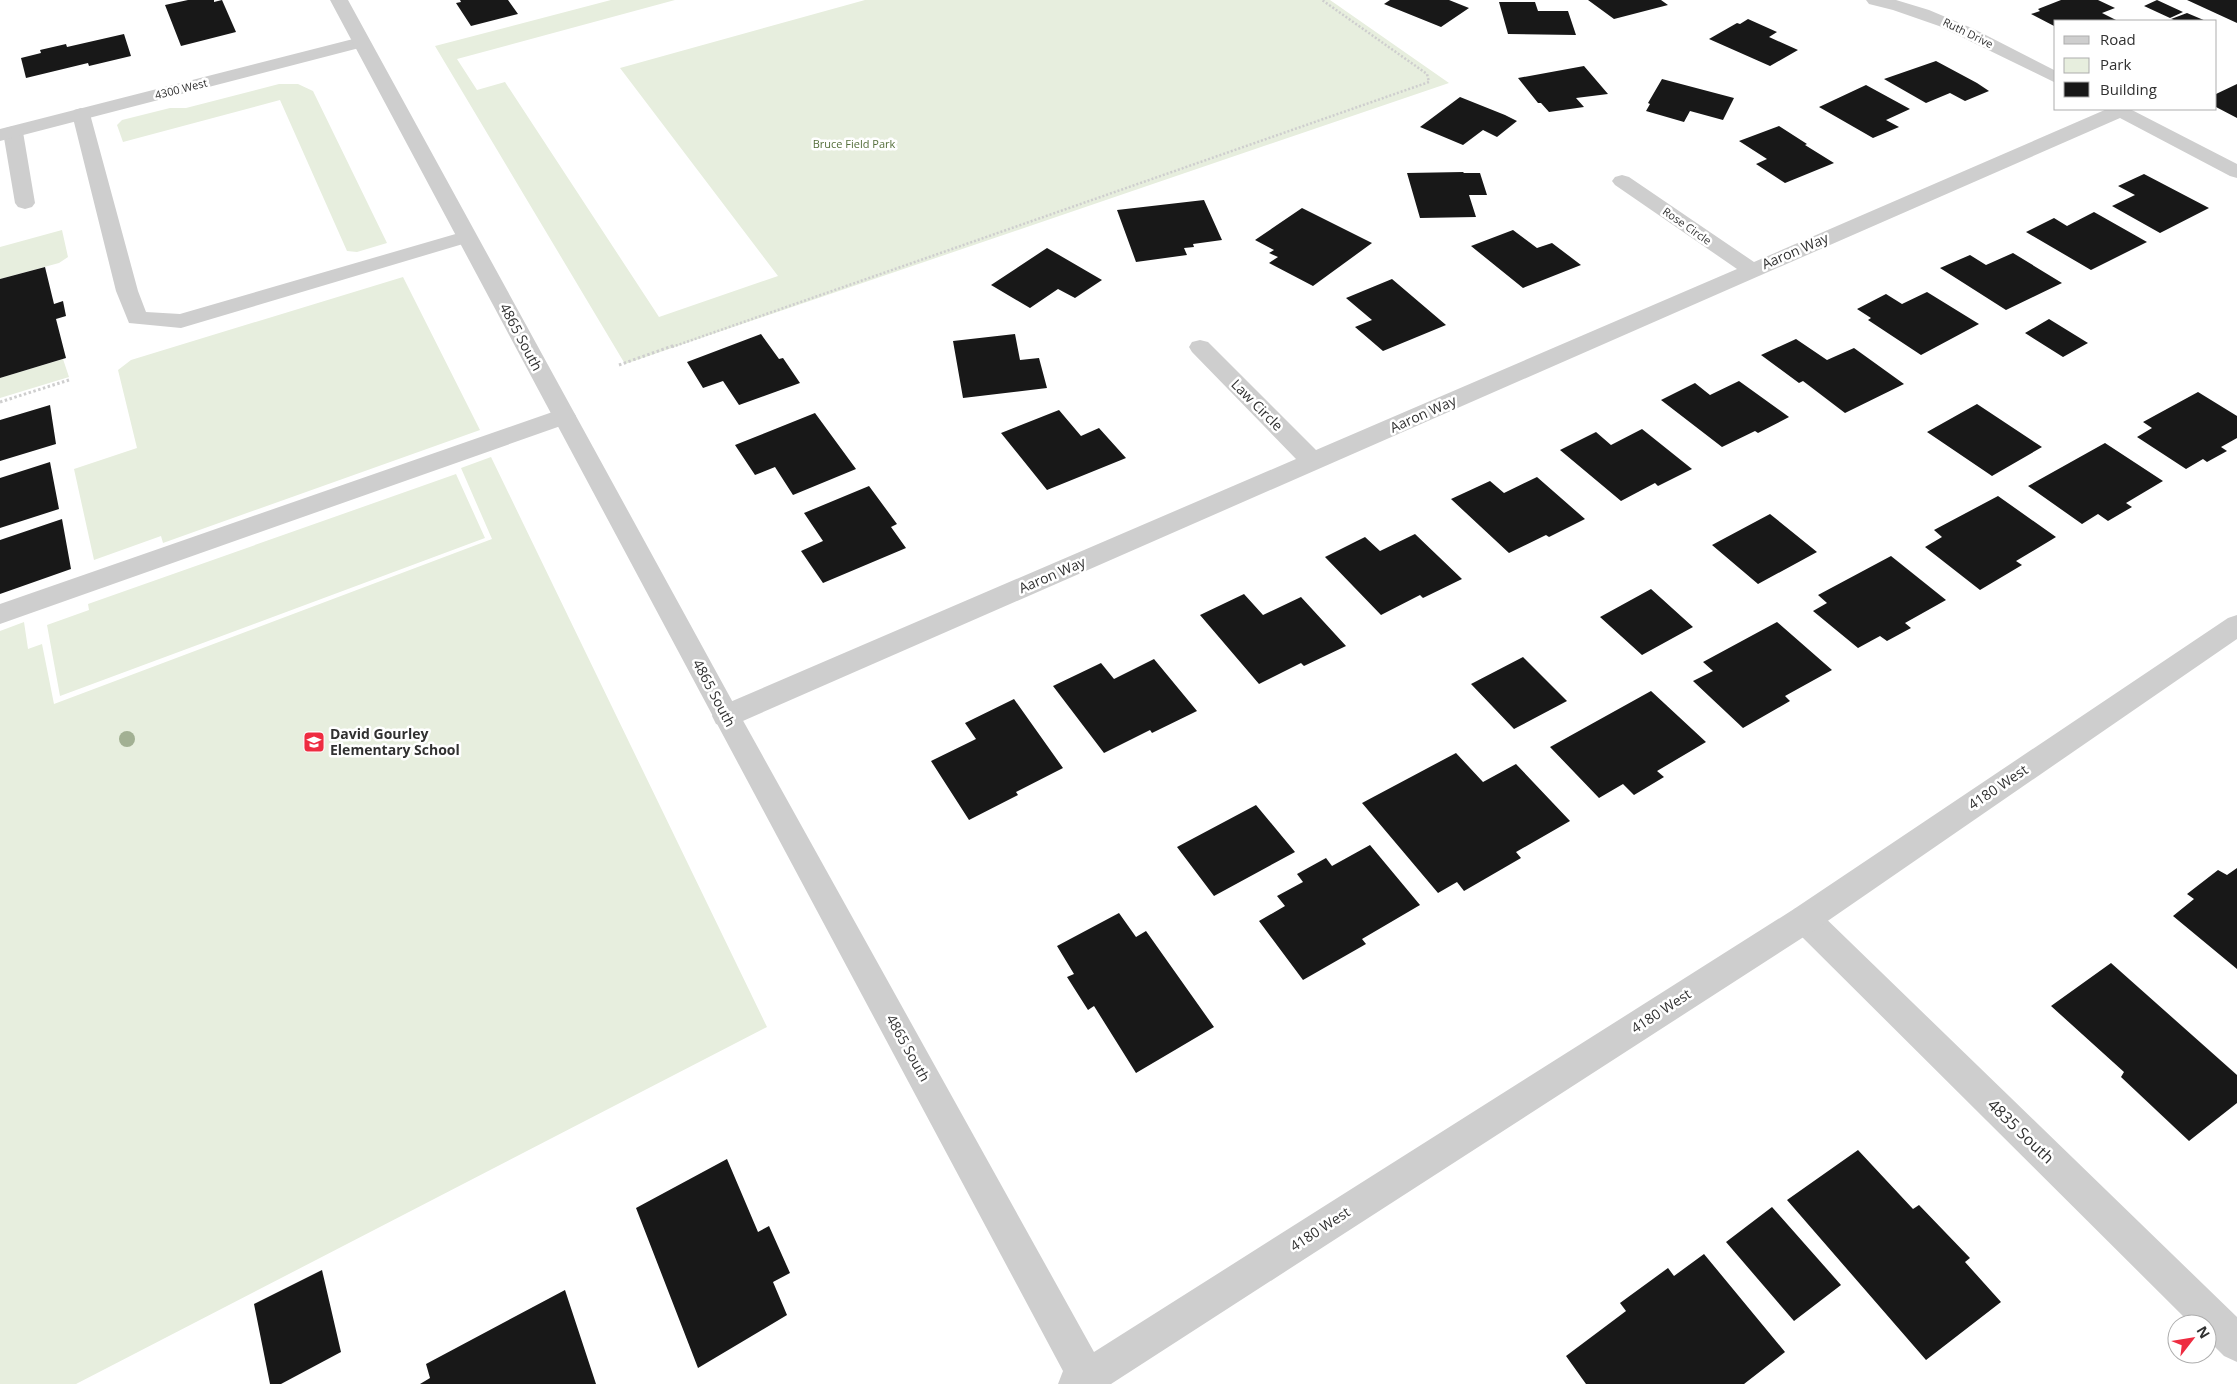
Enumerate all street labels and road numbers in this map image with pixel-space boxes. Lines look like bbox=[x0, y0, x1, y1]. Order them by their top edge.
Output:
street label: Ruth Drive bbox=[1941, 14, 1996, 51]
street label: 4300 West bbox=[153, 75, 209, 102]
street label: Rose Circle bbox=[1660, 203, 1715, 248]
street label: Aaron Way bbox=[1759, 228, 1832, 273]
street label: 4865 South bbox=[496, 300, 547, 374]
street label: Law Circle bbox=[1227, 375, 1287, 435]
street label: Aaron Way bbox=[1387, 390, 1460, 437]
street label: Aaron Way bbox=[1016, 552, 1089, 597]
street label: 4865 South bbox=[689, 656, 740, 730]
street label: 4180 West bbox=[1964, 760, 2031, 814]
street label: 4180 West bbox=[1627, 984, 1694, 1037]
street label: 4865 South bbox=[882, 1011, 935, 1085]
street label: 4835 South bbox=[1983, 1094, 2059, 1168]
street label: 4180 West bbox=[1286, 1202, 1353, 1255]

